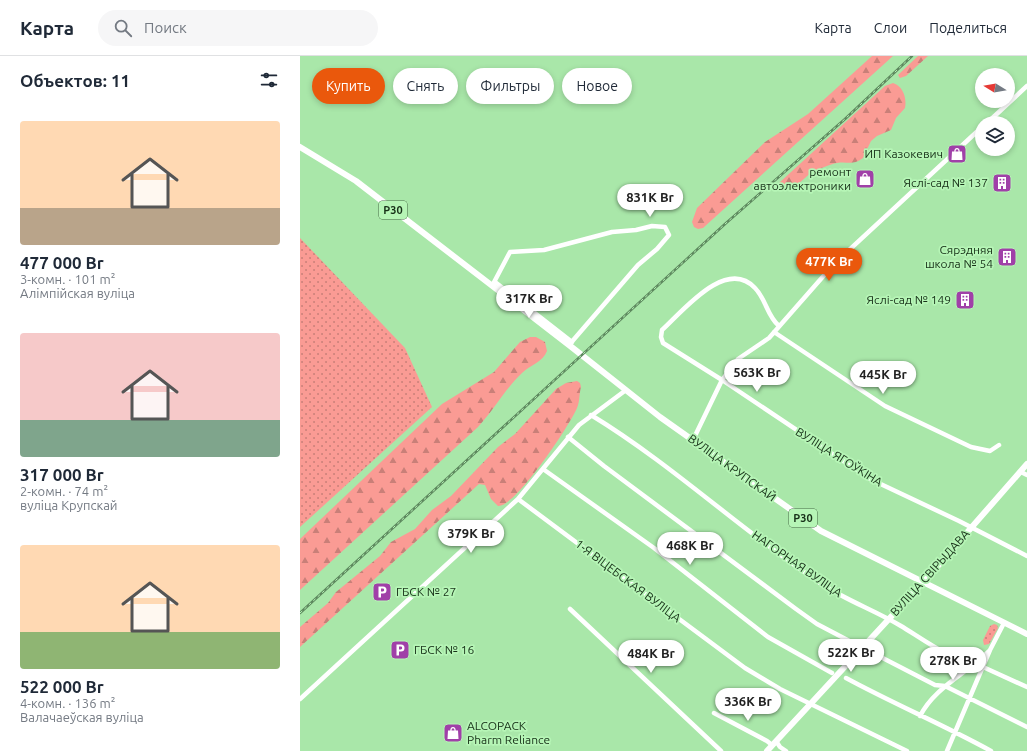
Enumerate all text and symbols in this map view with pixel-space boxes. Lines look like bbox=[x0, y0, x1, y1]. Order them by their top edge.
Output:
search box bbox=[98, 10, 378, 46]
text: Карта bbox=[20, 17, 74, 39]
icon: search bbox=[112, 17, 134, 39]
text: Поиск bbox=[144, 19, 187, 36]
text: Карта bbox=[814, 20, 852, 36]
text: Слои bbox=[874, 20, 907, 36]
text: Поделиться bbox=[929, 20, 1007, 36]
chip: Купить bbox=[312, 68, 385, 104]
chip: Снять bbox=[393, 68, 458, 104]
chip: Фильтры bbox=[466, 68, 554, 104]
chip: Новое bbox=[562, 68, 632, 104]
north arrow bbox=[975, 68, 1015, 108]
map controls bbox=[975, 68, 1015, 156]
icon: filters bbox=[258, 69, 280, 91]
text: Объектов: 11 bbox=[20, 71, 130, 90]
button: layers bbox=[975, 116, 1015, 156]
shop icon: ИП Казокевич bbox=[946, 143, 968, 165]
icon: home bbox=[114, 147, 186, 219]
place label: ИП Казокевич bbox=[865, 147, 943, 160]
place label: ремонт автоэлектроники bbox=[754, 165, 852, 192]
shop icon: ремонт автоэлектроники bbox=[854, 168, 876, 190]
building icon: Яслі-сад № 137 bbox=[991, 172, 1013, 194]
place label: Яслі-сад № 137 bbox=[904, 176, 988, 189]
pin: 831K Br bbox=[613, 184, 687, 218]
text: 831K Br bbox=[626, 190, 674, 204]
road number: Р30 bbox=[379, 201, 407, 219]
place label: Сярэдняя школа № 54 bbox=[925, 243, 993, 270]
building icon: Сярэдняя школа № 54 bbox=[996, 246, 1018, 268]
pin: 477K Br bbox=[792, 248, 866, 282]
text: 477 000 Br bbox=[20, 253, 104, 272]
text: 477K Br bbox=[805, 254, 853, 268]
text: 3-комн. · 101 m² bbox=[20, 272, 115, 286]
pin: 317K Br bbox=[492, 285, 566, 319]
text: Алімпійская вуліца bbox=[20, 286, 135, 300]
building icon: Яслі-сад № 149 bbox=[954, 289, 976, 311]
text: 317K Br bbox=[505, 291, 553, 305]
place label: Яслі-сад № 149 bbox=[867, 293, 951, 306]
icon: home bbox=[114, 359, 186, 431]
pin: 563K Br bbox=[720, 359, 794, 393]
pin: 445K Br bbox=[846, 361, 920, 395]
text: 563K Br bbox=[733, 365, 781, 379]
text: 445K Br bbox=[859, 367, 907, 381]
street label: ВУЛІЦА ЯГОЎКІНА bbox=[793, 425, 885, 489]
street label: ВУЛІЦА КРУПСКАЙ bbox=[686, 431, 779, 504]
text: 317 000 Br bbox=[20, 465, 104, 484]
text: 2-комн. · 74 m² bbox=[20, 484, 108, 498]
text: вуліца Крупскай bbox=[20, 498, 118, 512]
road number: Р30 bbox=[789, 509, 817, 527]
pin: 379K Br bbox=[434, 520, 508, 554]
text: 379K Br bbox=[447, 526, 495, 540]
street label: ВУЛІЦА СВІРЫДАВА bbox=[888, 527, 972, 618]
street label: НАГОРНАЯ ВУЛІЦА bbox=[750, 528, 845, 600]
pin: 468K Br bbox=[653, 532, 727, 566]
street label: 1-Я ВІЦЕБСКАЯ ВУЛІЦА bbox=[573, 537, 684, 625]
text: 468K Br bbox=[666, 538, 714, 552]
icon: home bbox=[114, 571, 186, 643]
parking icon: ГБСК № 27 bbox=[371, 581, 393, 603]
place label: ГБСК № 27 bbox=[396, 585, 456, 598]
parking icon: ГБСК № 16 bbox=[389, 639, 411, 661]
pin: 522K Br bbox=[814, 639, 888, 673]
pin: 484K Br bbox=[614, 640, 688, 674]
place label: ГБСК № 16 bbox=[414, 643, 474, 656]
text: 522K Br bbox=[827, 645, 875, 659]
text: 484K Br bbox=[627, 646, 675, 660]
pin: 278K Br bbox=[916, 647, 990, 681]
text: 278K Br bbox=[929, 653, 977, 667]
text: 522 000 Br bbox=[20, 677, 104, 696]
pin: 336K Br bbox=[711, 688, 785, 722]
text: 336K Br bbox=[724, 694, 772, 708]
text: 4-комн. · 136 m² bbox=[20, 696, 115, 710]
text: Валачаеўская вуліца bbox=[20, 710, 144, 724]
place label: ALCOPACK Pharm Reliance bbox=[467, 719, 550, 746]
shop icon: ALCOPACK Pharm Reliance bbox=[442, 722, 464, 744]

